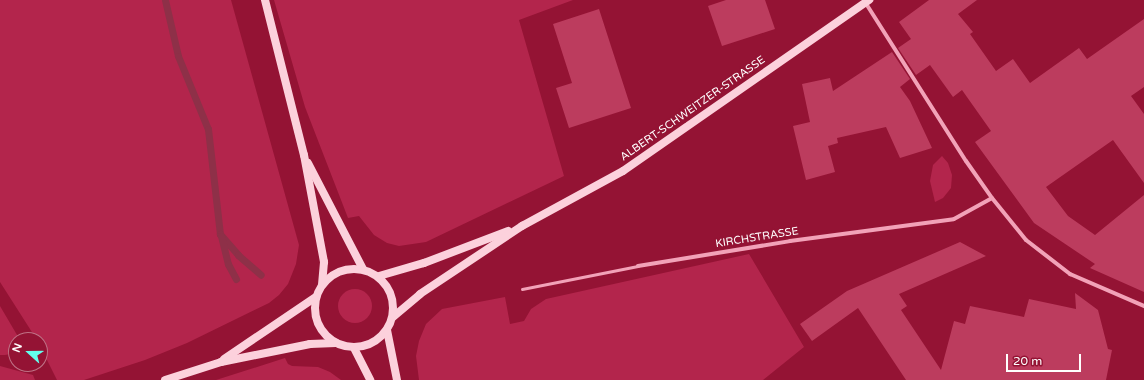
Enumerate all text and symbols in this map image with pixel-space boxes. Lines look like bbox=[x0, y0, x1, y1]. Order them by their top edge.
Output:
street label: ALBERT-SCHWEITZER-STRASSE bbox=[618, 54, 768, 164]
street label: KIRCHSTRASSE bbox=[715, 225, 799, 251]
north arrow bbox=[8, 332, 48, 372]
text: N bbox=[10, 341, 25, 354]
scale bar bbox=[1008, 346, 1083, 372]
text: 20 m bbox=[1013, 354, 1042, 368]

